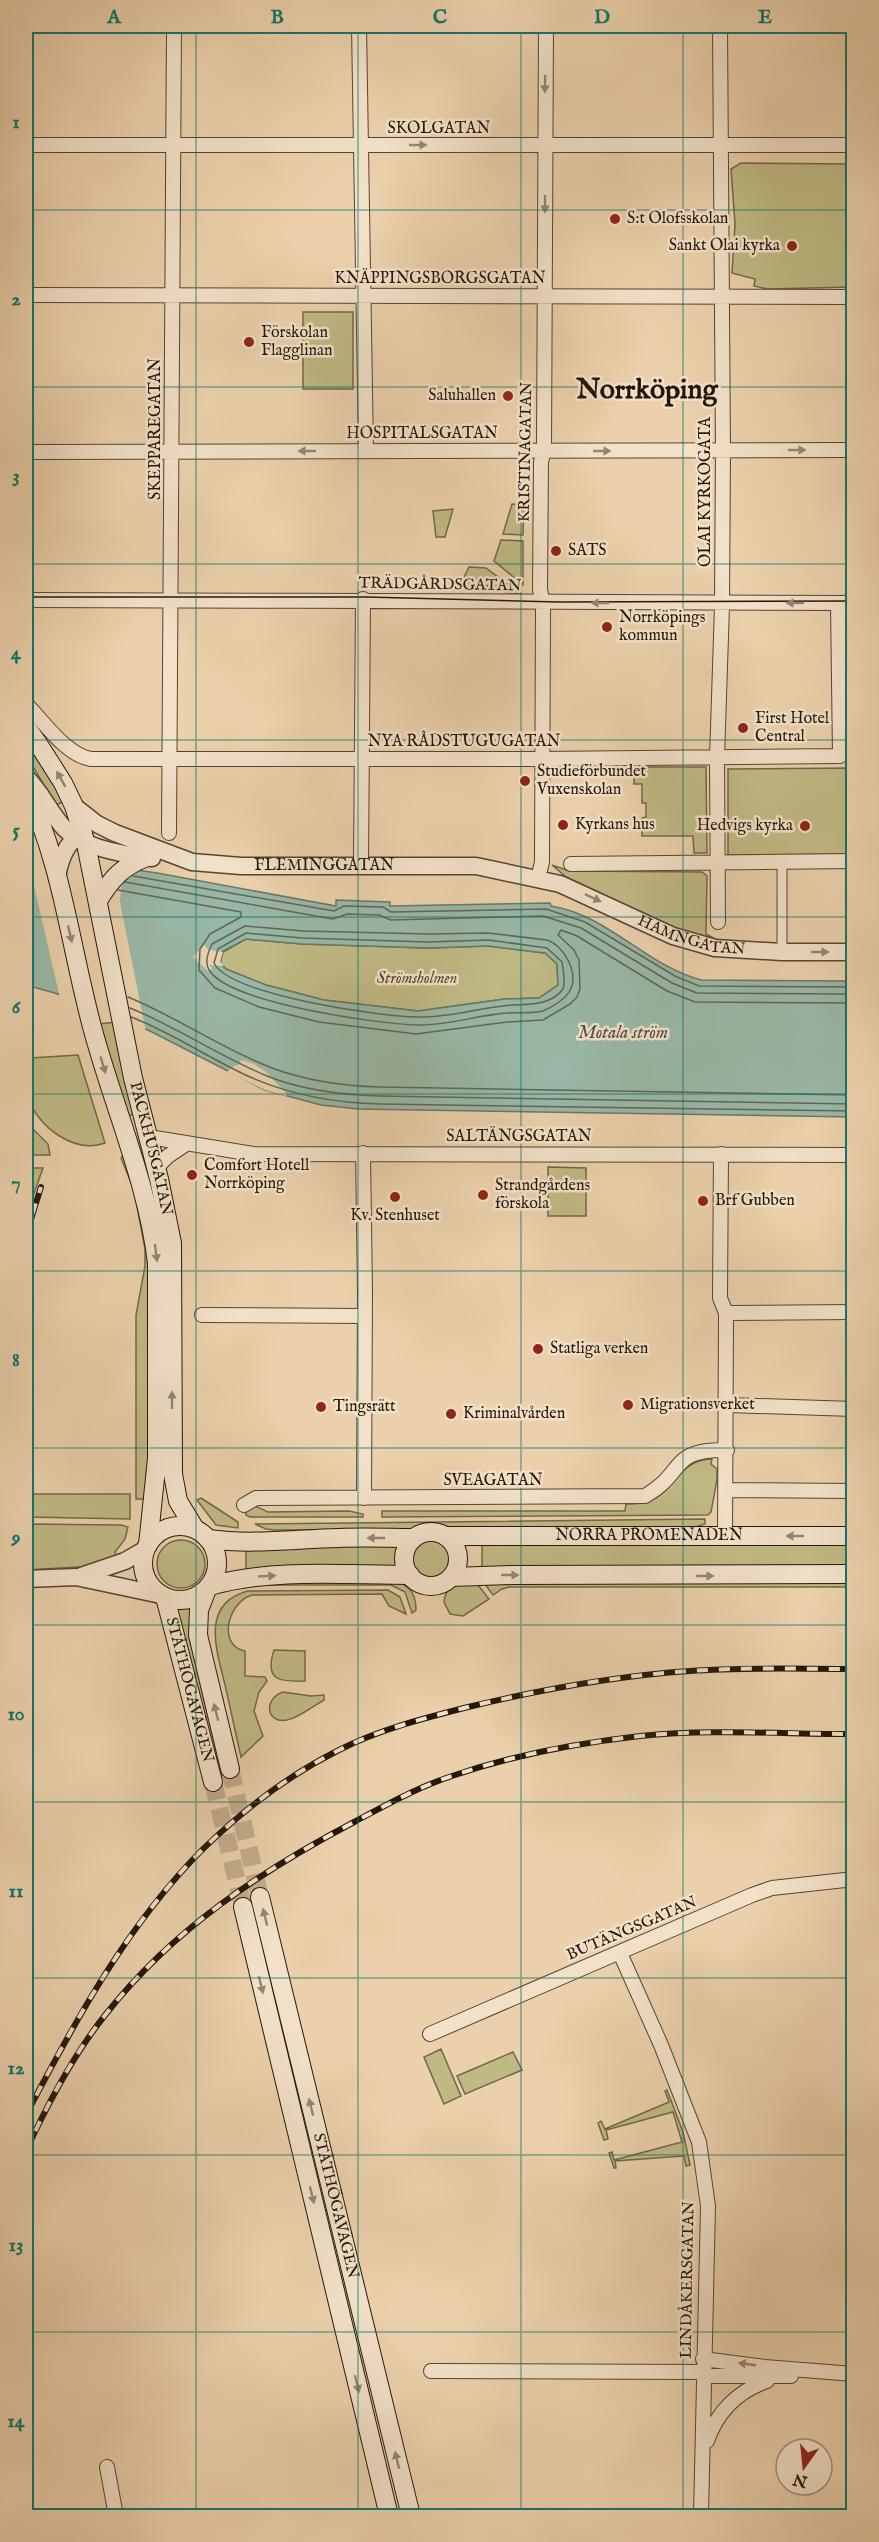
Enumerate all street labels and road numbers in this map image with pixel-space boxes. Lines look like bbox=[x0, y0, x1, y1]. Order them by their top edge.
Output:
street label: SKOLGATAN bbox=[388, 119, 491, 139]
street label: KNÄPPINGSBORGSGATAN bbox=[334, 268, 546, 289]
street label: SKEPPAREGATAN bbox=[146, 358, 166, 500]
street label: KRISTINAGATAN bbox=[515, 382, 537, 522]
street label: OLAI KYRKOGATA bbox=[696, 416, 716, 567]
street label: HOSPITALSGATAN bbox=[346, 424, 498, 444]
street label: TRÄDGÅRDSGATAN bbox=[358, 572, 522, 596]
street label: NYA RÅDSTUGUGATAN bbox=[368, 730, 560, 752]
street label: FLEMINGGATAN bbox=[254, 856, 394, 876]
street label: HAMNGATAN bbox=[634, 911, 746, 960]
street label: PACKHUSGATAN bbox=[124, 1080, 176, 1217]
street label: SALTÄNGSGATAN bbox=[446, 1126, 592, 1147]
street label: SVEAGATAN bbox=[443, 1471, 543, 1491]
street label: NORRA PROMENADEN bbox=[555, 1526, 743, 1546]
street label: STÅTHÖGAVÄGEN bbox=[161, 1615, 218, 1765]
street label: BUTÄNGSGATAN bbox=[563, 1892, 700, 1965]
street label: STÅTHÖGAVÄGEN bbox=[308, 2131, 363, 2281]
street label: LINDÅKERSGATAN bbox=[675, 2201, 699, 2359]

